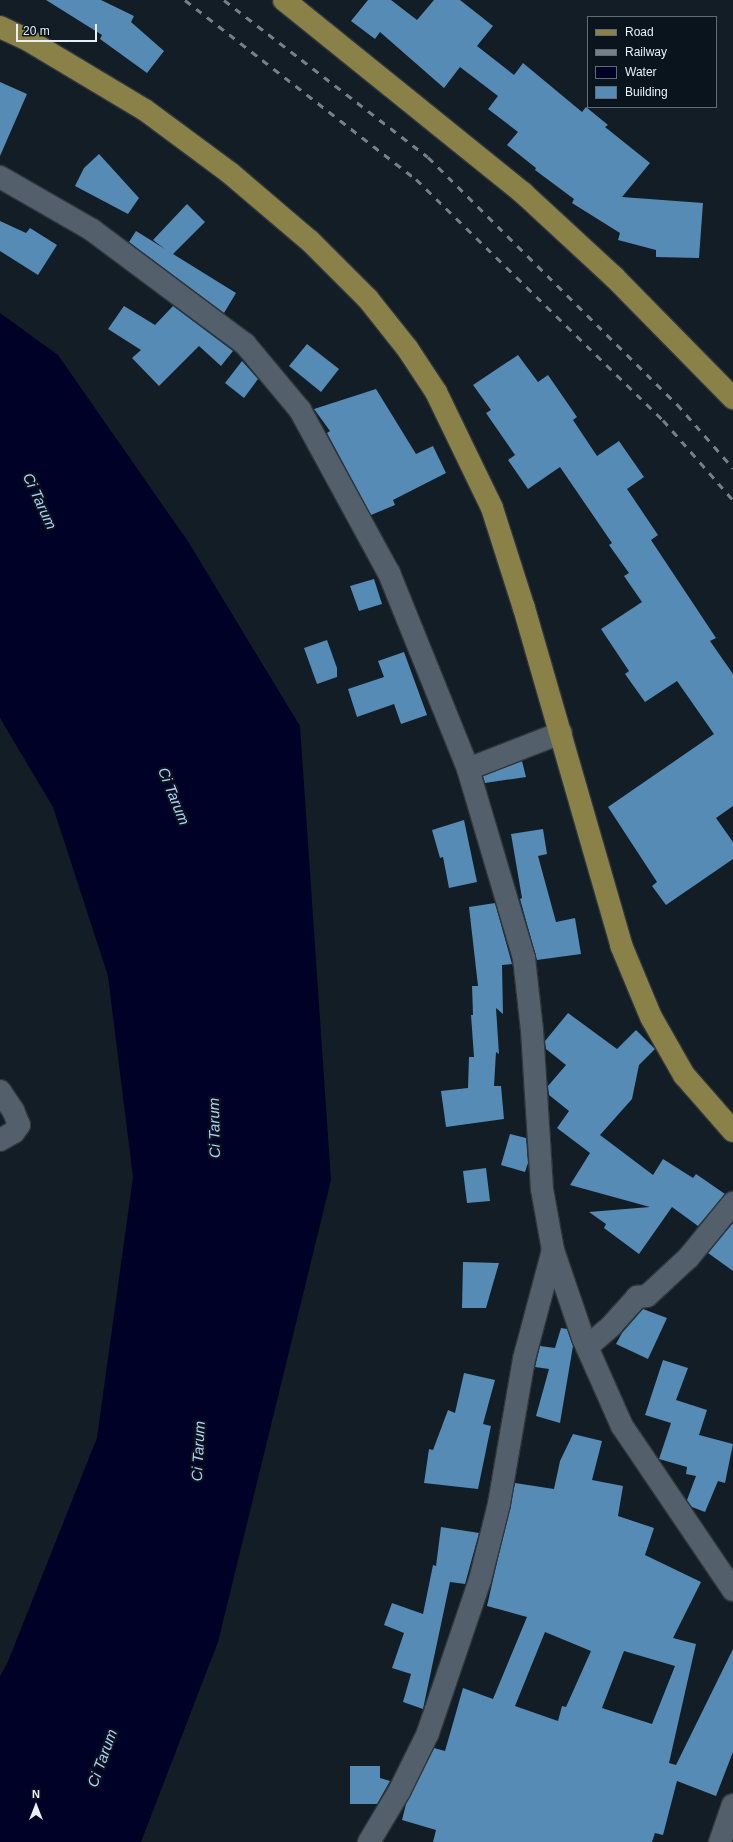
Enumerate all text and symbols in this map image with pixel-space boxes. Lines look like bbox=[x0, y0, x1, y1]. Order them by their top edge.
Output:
scale bar bbox=[18, 16, 99, 42]
legend bbox=[587, 16, 717, 108]
text: 20 m bbox=[23, 24, 50, 38]
text: Road bbox=[625, 25, 654, 39]
text: Railway bbox=[625, 45, 667, 59]
text: Water bbox=[625, 65, 657, 79]
text: Building bbox=[625, 85, 668, 99]
water label: Ci Tarum bbox=[19, 470, 61, 532]
water label: Ci Tarum bbox=[154, 765, 194, 827]
water label: Ci Tarum bbox=[204, 1098, 224, 1158]
water label: Ci Tarum bbox=[187, 1420, 209, 1482]
water label: Ci Tarum bbox=[83, 1727, 121, 1789]
north arrow bbox=[16, 1786, 56, 1826]
text: N bbox=[32, 1788, 40, 1800]

